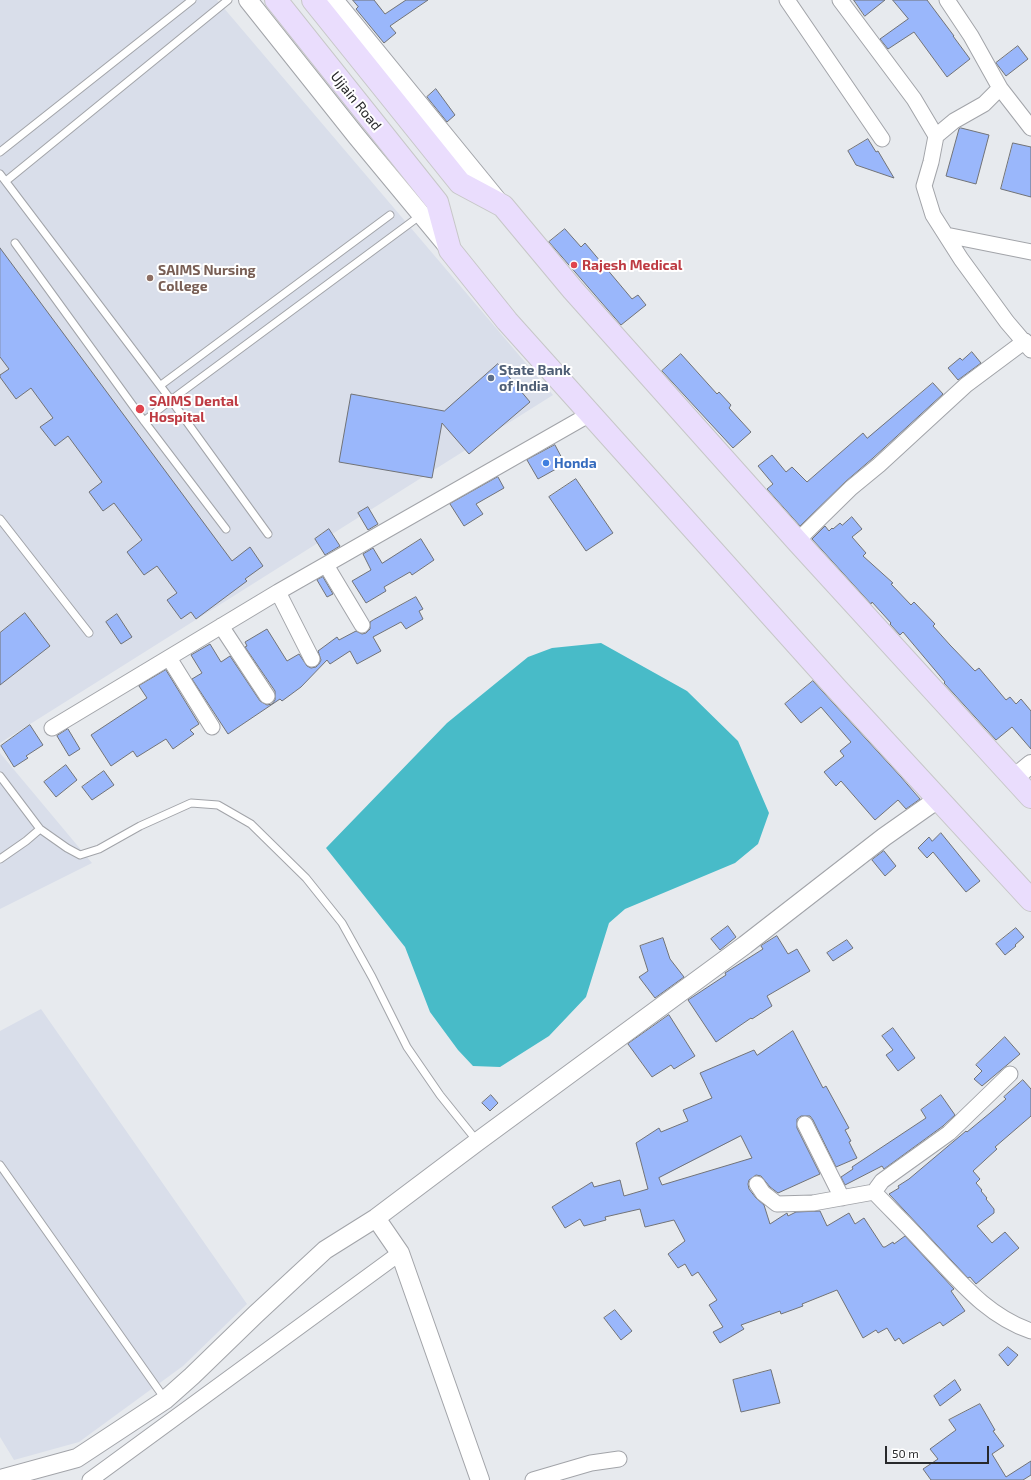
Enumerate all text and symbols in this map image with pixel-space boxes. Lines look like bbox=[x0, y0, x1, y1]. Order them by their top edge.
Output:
street label: Ujjain Road bbox=[327, 68, 385, 134]
place label: Rajesh Medical bbox=[582, 257, 682, 273]
marker: Rajesh Medical bbox=[569, 260, 579, 270]
place label: SAIMS Nursing College bbox=[158, 262, 256, 294]
marker: SAIMS Nursing College bbox=[145, 273, 155, 283]
place label: State Bank of India bbox=[499, 362, 571, 394]
marker: State Bank of India bbox=[486, 373, 496, 383]
place label: SAIMS Dental Hospital bbox=[149, 393, 239, 426]
marker: SAIMS Dental Hospital bbox=[134, 403, 146, 415]
place label: Honda bbox=[554, 455, 597, 471]
marker: Honda bbox=[541, 458, 551, 468]
scale bar bbox=[887, 1438, 991, 1464]
text: 50 m bbox=[892, 1446, 919, 1460]

